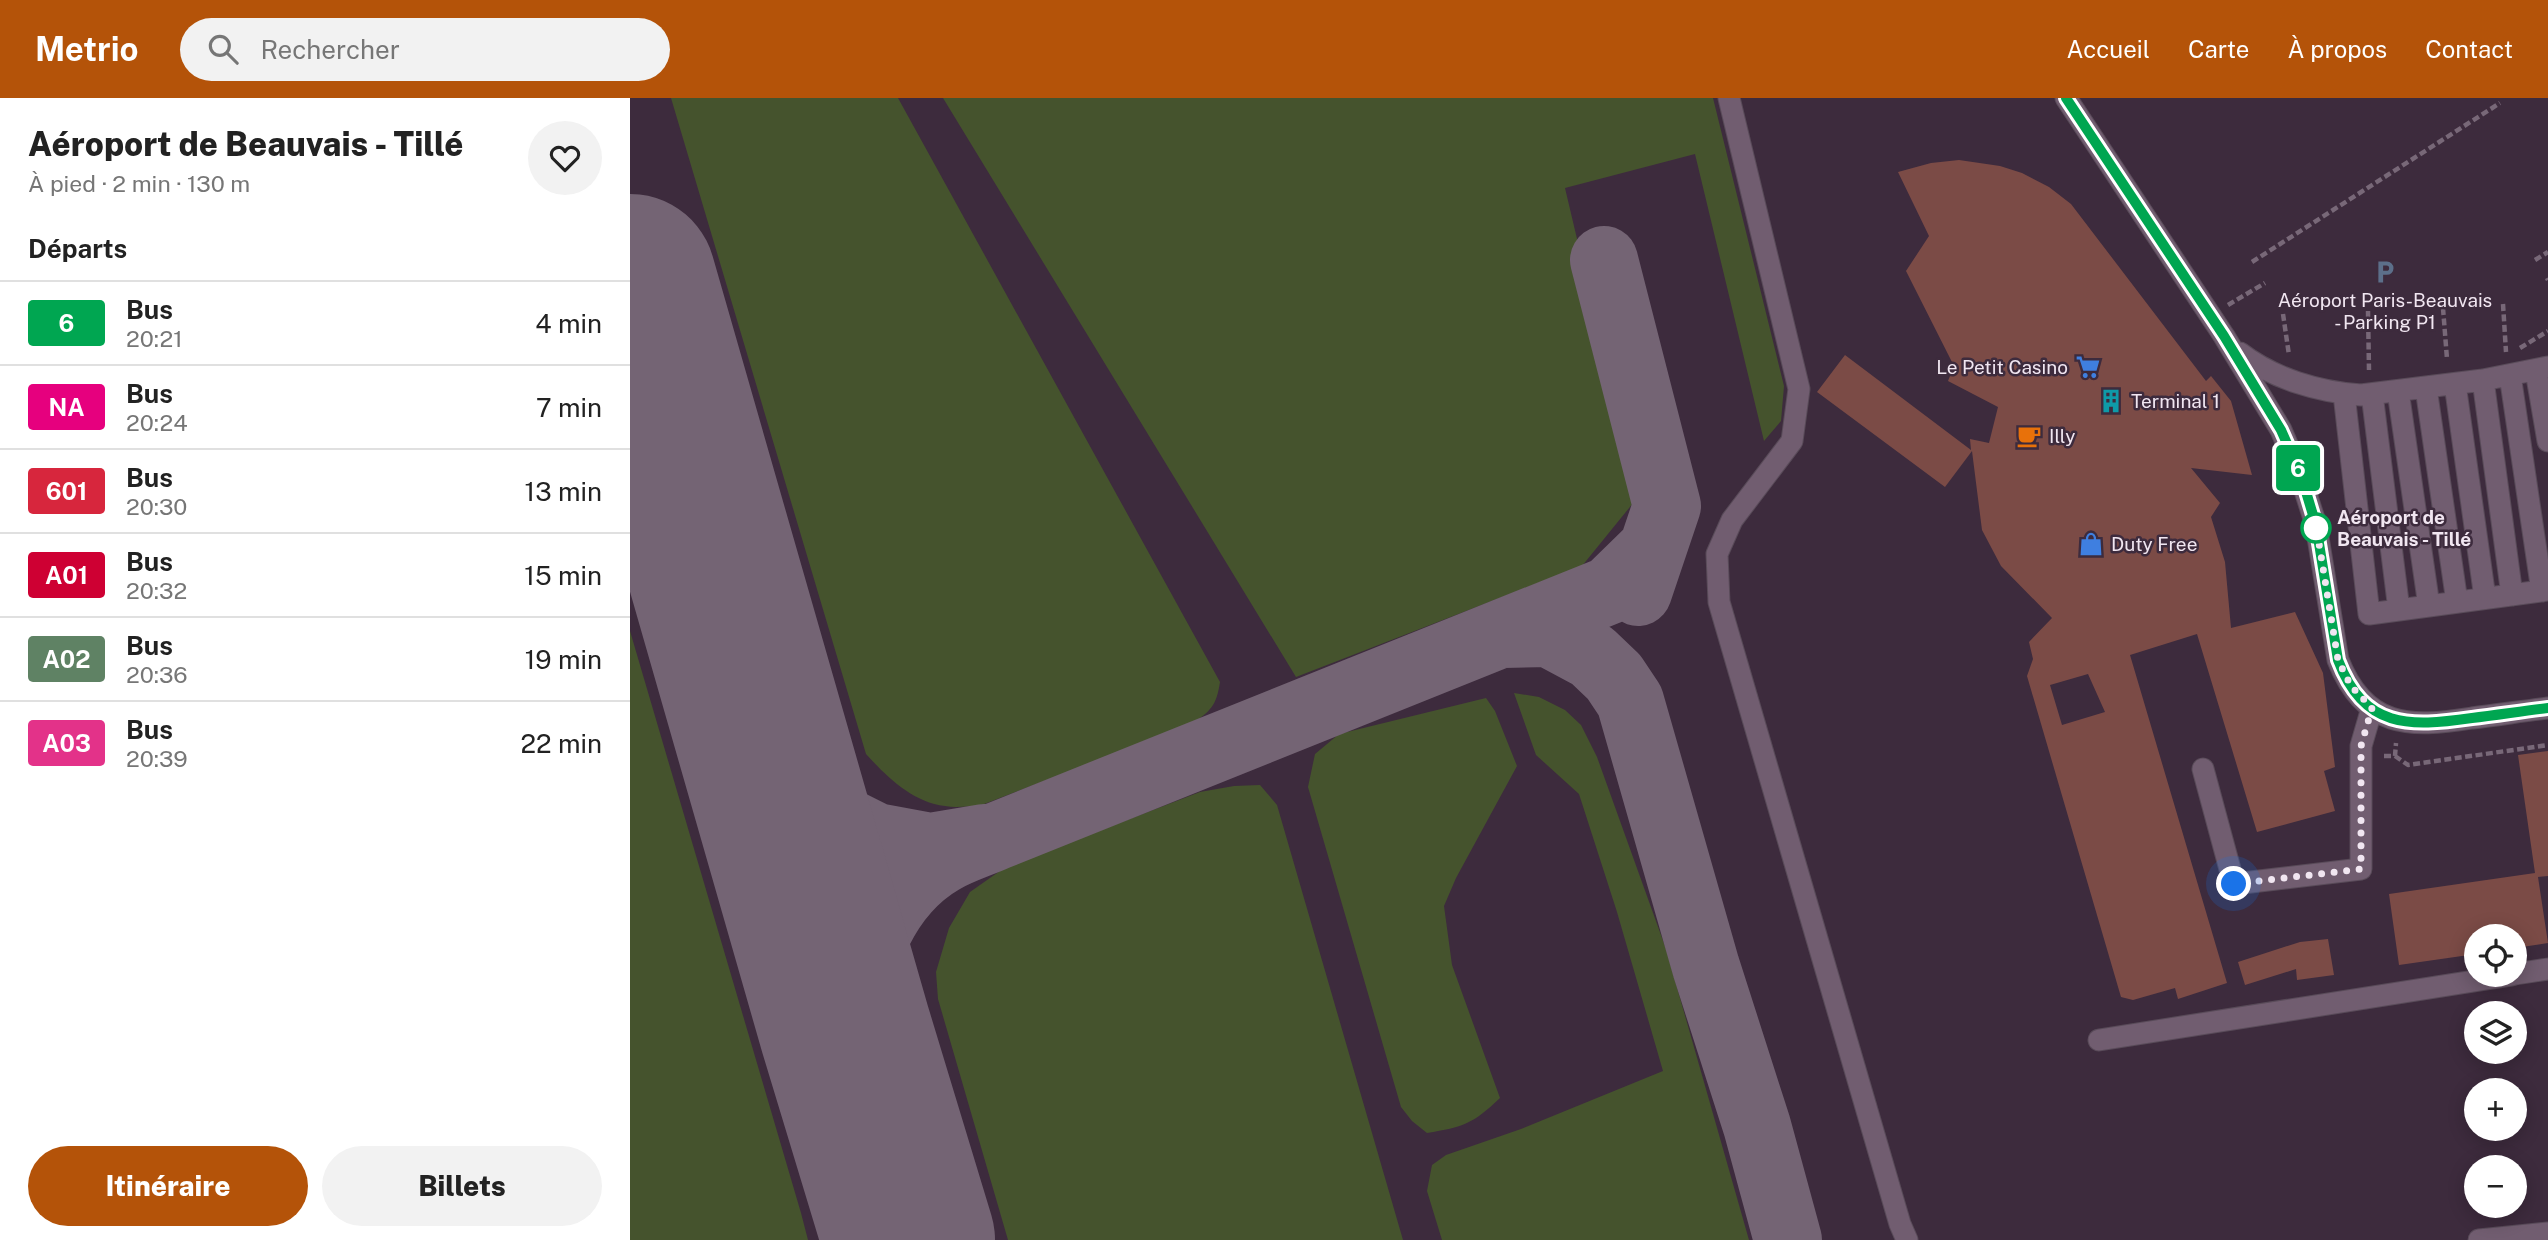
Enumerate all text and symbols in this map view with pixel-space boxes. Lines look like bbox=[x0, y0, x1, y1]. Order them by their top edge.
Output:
search box bbox=[180, 18, 670, 81]
text: Metrio bbox=[35, 30, 138, 68]
icon: search bbox=[204, 30, 242, 68]
text: Rechercher bbox=[260, 34, 400, 65]
text: Accueil bbox=[2067, 35, 2150, 63]
text: Carte bbox=[2188, 35, 2249, 63]
text: À propos bbox=[2287, 35, 2387, 63]
text: Contact bbox=[2425, 35, 2513, 63]
button: heart bbox=[528, 121, 602, 195]
text: Aéroport de Beauvais - Tillé bbox=[28, 125, 463, 163]
text: À pied · 2 min · 130 m bbox=[28, 170, 250, 197]
text: Départs bbox=[28, 233, 127, 264]
parking icon: Aéroport Paris-Beauvais - Parking P1 bbox=[2371, 258, 2399, 286]
place label: Aéroport Paris-Beauvais - Parking P1 bbox=[2278, 289, 2492, 333]
text: Bus bbox=[126, 294, 173, 325]
text: 4 min bbox=[535, 308, 602, 339]
text: 6 bbox=[59, 309, 74, 337]
text: 20:21 bbox=[126, 325, 183, 352]
supermarket icon: Le Petit Casino bbox=[2074, 353, 2102, 381]
place label: Le Petit Casino bbox=[1936, 356, 2068, 378]
text: Bus bbox=[126, 378, 173, 409]
building icon: Terminal 1 bbox=[2097, 387, 2125, 415]
place label: Terminal 1 bbox=[2131, 390, 2220, 412]
text: 7 min bbox=[536, 392, 602, 423]
text: NA bbox=[48, 393, 85, 421]
text: 20:24 bbox=[126, 409, 188, 436]
cafe icon: Illy bbox=[2015, 422, 2043, 450]
place label: Illy bbox=[2049, 425, 2075, 447]
line badge: 6 bbox=[2275, 445, 2321, 491]
text: 6 bbox=[2290, 454, 2306, 482]
text: Bus bbox=[126, 462, 173, 493]
text: 13 min bbox=[525, 476, 602, 507]
text: 601 bbox=[46, 477, 87, 505]
text: 20:30 bbox=[126, 493, 187, 520]
place label: Aéroport de Beauvais - Tillé bbox=[2337, 506, 2471, 550]
marker: Aéroport de Beauvais - Tillé bbox=[2301, 513, 2331, 543]
shop icon: Duty Free bbox=[2077, 530, 2105, 558]
place label: Duty Free bbox=[2111, 533, 2197, 555]
text: Bus bbox=[126, 546, 173, 577]
text: 15 min bbox=[524, 560, 602, 591]
text: A01 bbox=[45, 561, 88, 589]
text: 20:32 bbox=[126, 577, 187, 604]
text: Bus bbox=[126, 630, 173, 661]
text: 19 min bbox=[525, 644, 602, 675]
text: A02 bbox=[42, 645, 91, 673]
text: 20:36 bbox=[126, 661, 188, 688]
text: Bus bbox=[126, 714, 173, 745]
text: 22 min bbox=[521, 728, 602, 759]
text: A03 bbox=[42, 729, 91, 757]
text: 20:39 bbox=[126, 745, 188, 772]
your location bbox=[2216, 866, 2251, 901]
map controls bbox=[2464, 924, 2527, 1218]
button: locate bbox=[2464, 924, 2527, 987]
button: layers bbox=[2464, 1001, 2527, 1064]
button: + bbox=[2464, 1078, 2527, 1141]
button: Itinéraire bbox=[28, 1146, 308, 1226]
button: Billets bbox=[322, 1146, 602, 1226]
button: − bbox=[2464, 1155, 2527, 1218]

